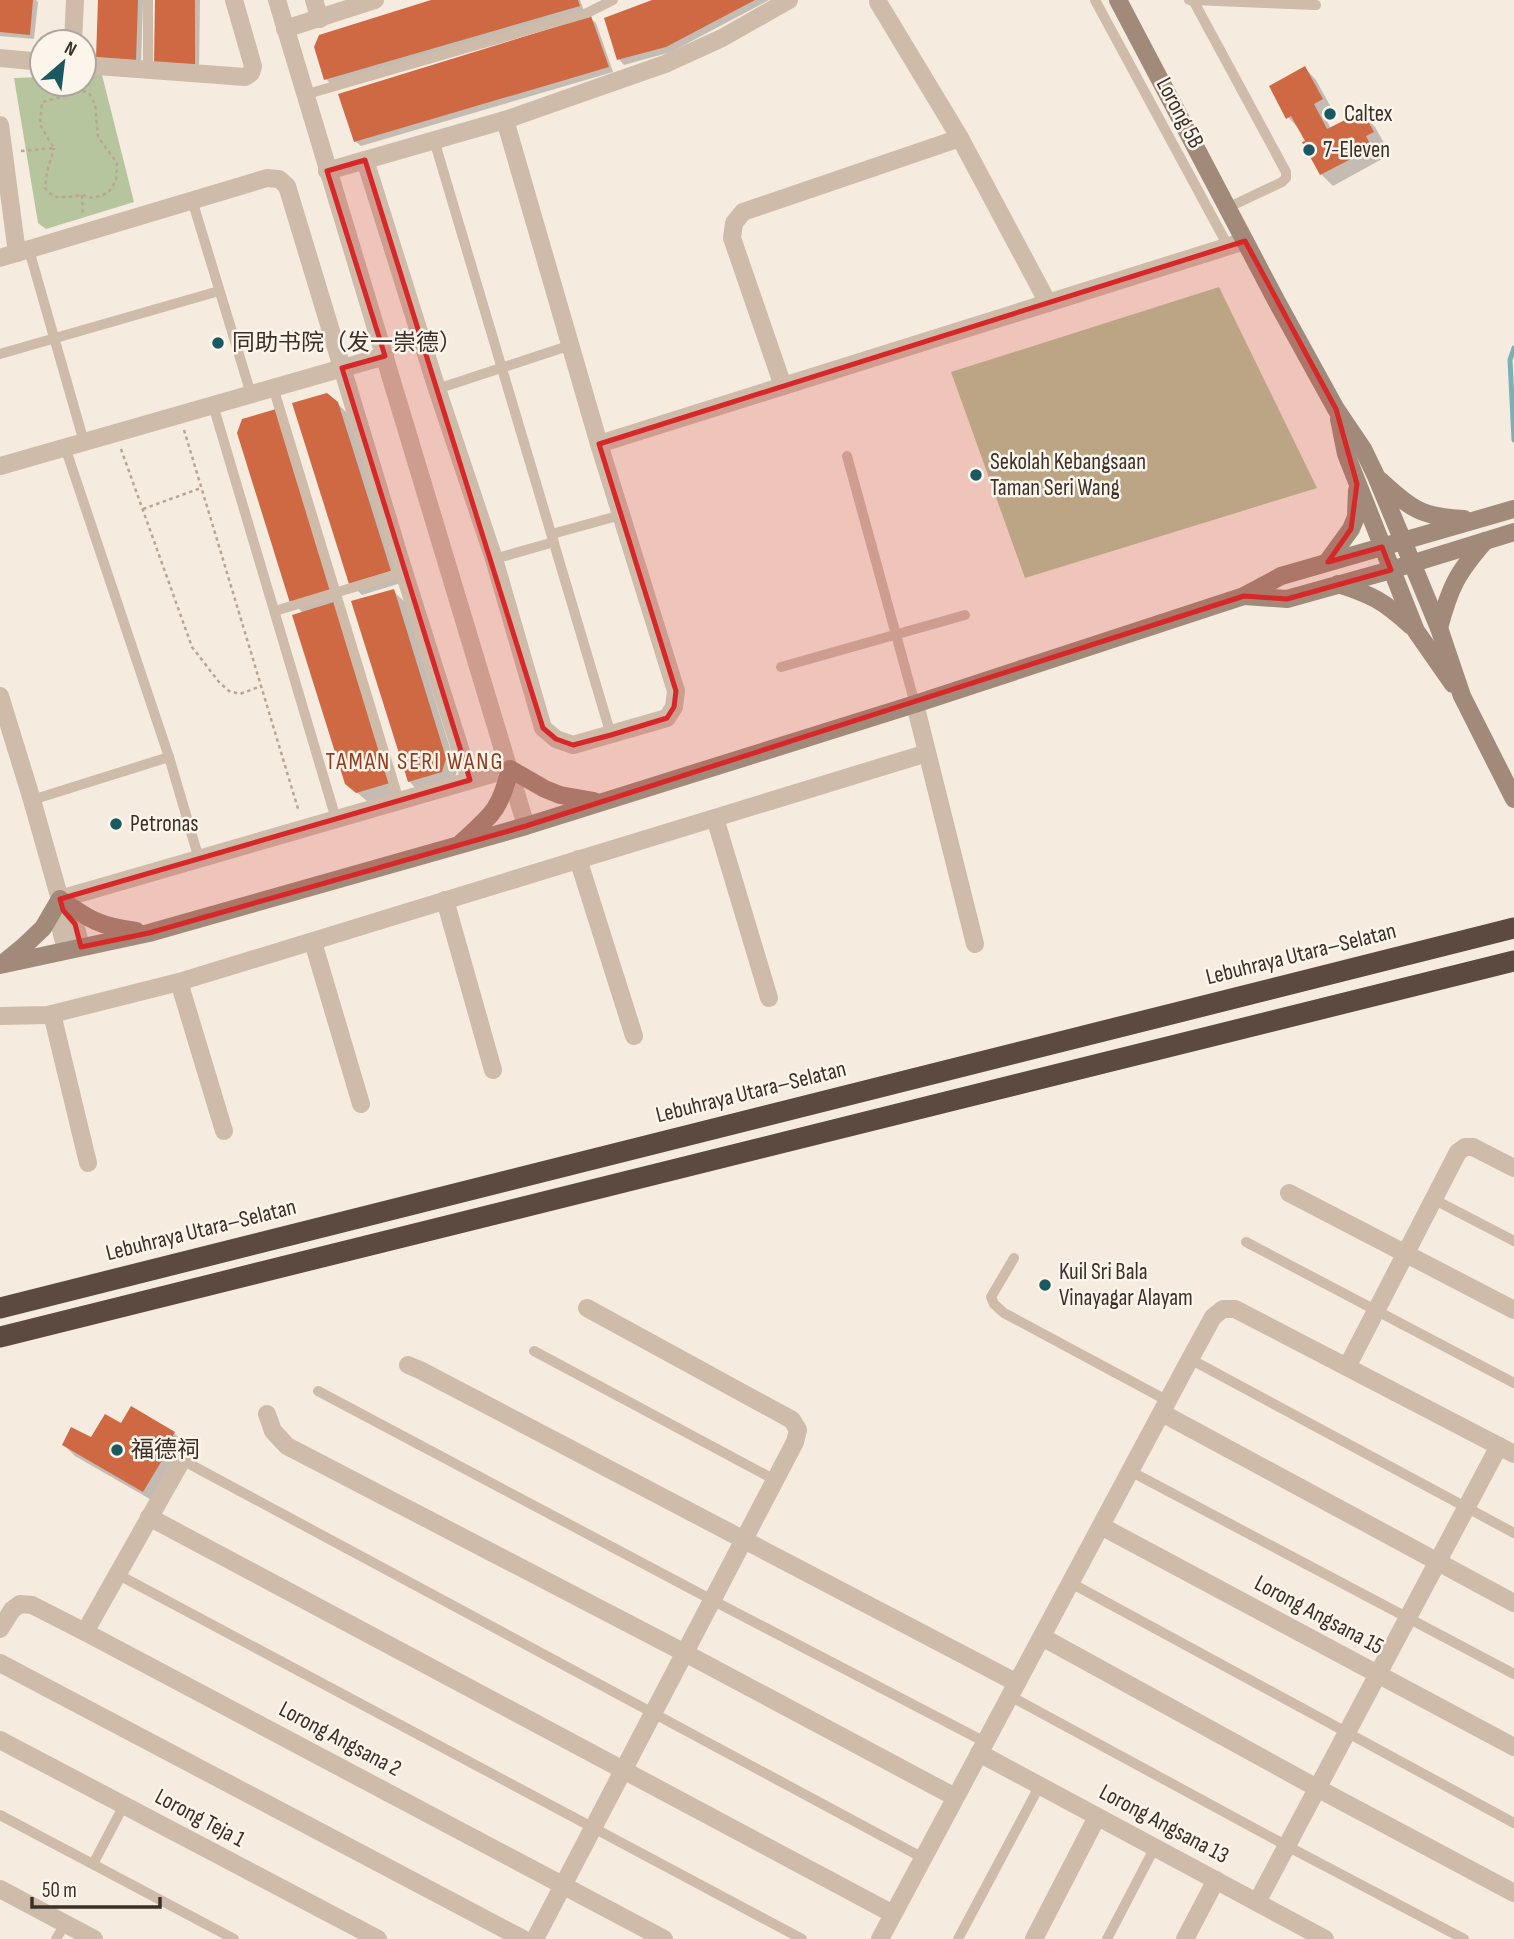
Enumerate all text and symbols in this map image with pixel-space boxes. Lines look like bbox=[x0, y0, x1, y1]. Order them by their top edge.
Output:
north arrow bbox=[28, 28, 98, 98]
text: N bbox=[60, 37, 80, 62]
street label: Lorong 5B bbox=[1150, 73, 1210, 153]
place label: Caltex bbox=[1344, 100, 1393, 128]
marker: Caltex bbox=[1322, 106, 1338, 122]
place label: 7-Eleven bbox=[1323, 136, 1390, 164]
marker: 7-Eleven bbox=[1301, 142, 1317, 158]
place label: 同助书院（发一崇德） bbox=[232, 329, 462, 357]
marker: 同助书院（发一崇德） bbox=[210, 335, 226, 351]
place label: Sekolah Kebangsaan Taman Seri Wang bbox=[990, 448, 1146, 502]
marker: Sekolah Kebangsaan Taman Seri Wang bbox=[968, 467, 984, 483]
district label: TAMAN SERI WANG bbox=[325, 747, 505, 776]
place label: Petronas bbox=[130, 810, 199, 838]
marker: Petronas bbox=[108, 816, 124, 832]
street label: Lebuhraya Utara–Selatan bbox=[1203, 917, 1399, 991]
street label: Lebuhraya Utara–Selatan bbox=[653, 1055, 849, 1129]
street label: Lebuhraya Utara–Selatan bbox=[103, 1193, 299, 1267]
place label: Kuil Sri Bala Vinayagar Alayam bbox=[1059, 1258, 1193, 1312]
marker: Kuil Sri Bala Vinayagar Alayam bbox=[1037, 1277, 1053, 1293]
place label: 福德祠 bbox=[131, 1436, 200, 1464]
marker: 福德祠 bbox=[109, 1442, 125, 1458]
street label: Lorong Angsana 15 bbox=[1250, 1569, 1388, 1661]
street label: Lorong Angsana 2 bbox=[274, 1695, 406, 1783]
street label: Lorong Angsana 13 bbox=[1094, 1778, 1234, 1870]
street label: Lorong Teja 1 bbox=[150, 1783, 250, 1853]
scale bar bbox=[32, 1866, 159, 1910]
text: 50 m bbox=[42, 1878, 77, 1903]

